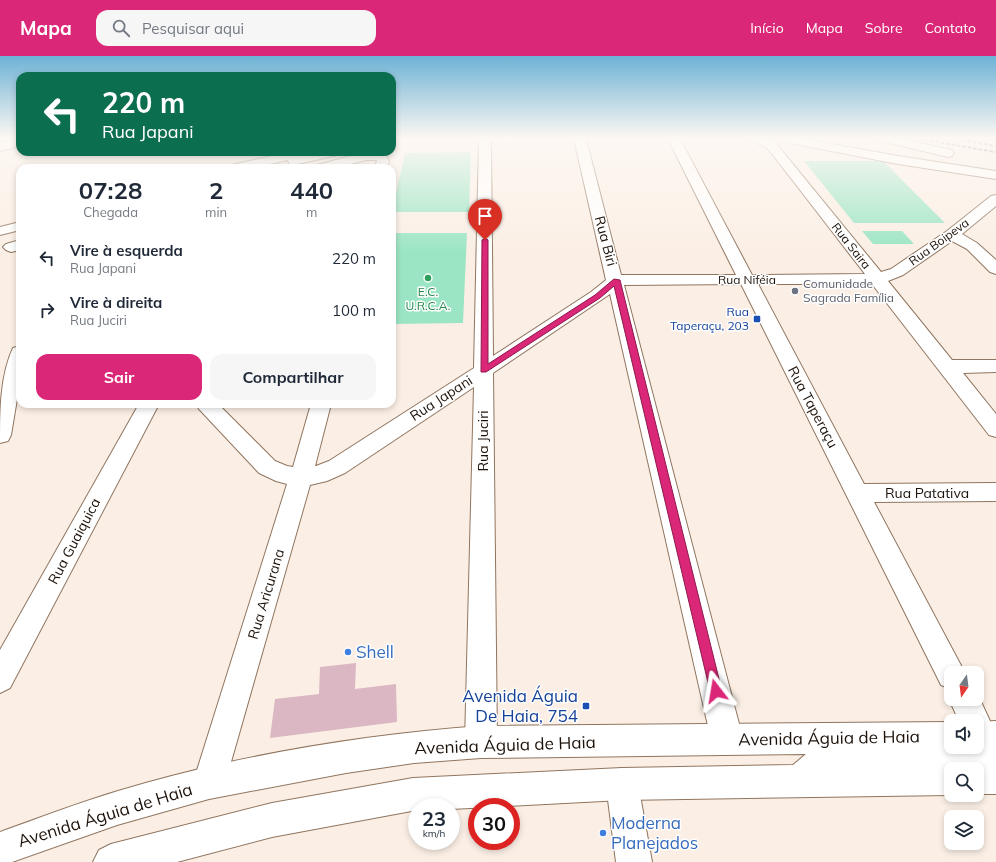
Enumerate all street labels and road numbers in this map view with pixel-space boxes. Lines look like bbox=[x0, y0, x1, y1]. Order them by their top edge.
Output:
street label: Rua Biri bbox=[591, 214, 621, 268]
street label: Rua Boipeva bbox=[906, 215, 972, 268]
street label: Rua Saira bbox=[829, 220, 874, 272]
street label: Rua Niféia bbox=[718, 272, 776, 287]
street label: Rua Taperaçu bbox=[784, 363, 842, 451]
street label: Rua Japani bbox=[406, 371, 476, 425]
street label: Rua Juciri bbox=[474, 410, 492, 472]
street label: Rua Patativa bbox=[885, 484, 969, 502]
street label: Rua Guaiquica bbox=[44, 495, 104, 587]
street label: Rua Aricurana bbox=[244, 547, 288, 641]
street label: Avenida Águia de Haia bbox=[738, 725, 920, 750]
street label: Avenida Águia de Haia bbox=[414, 731, 596, 758]
street label: Avenida Águia de Haia bbox=[15, 778, 195, 851]

